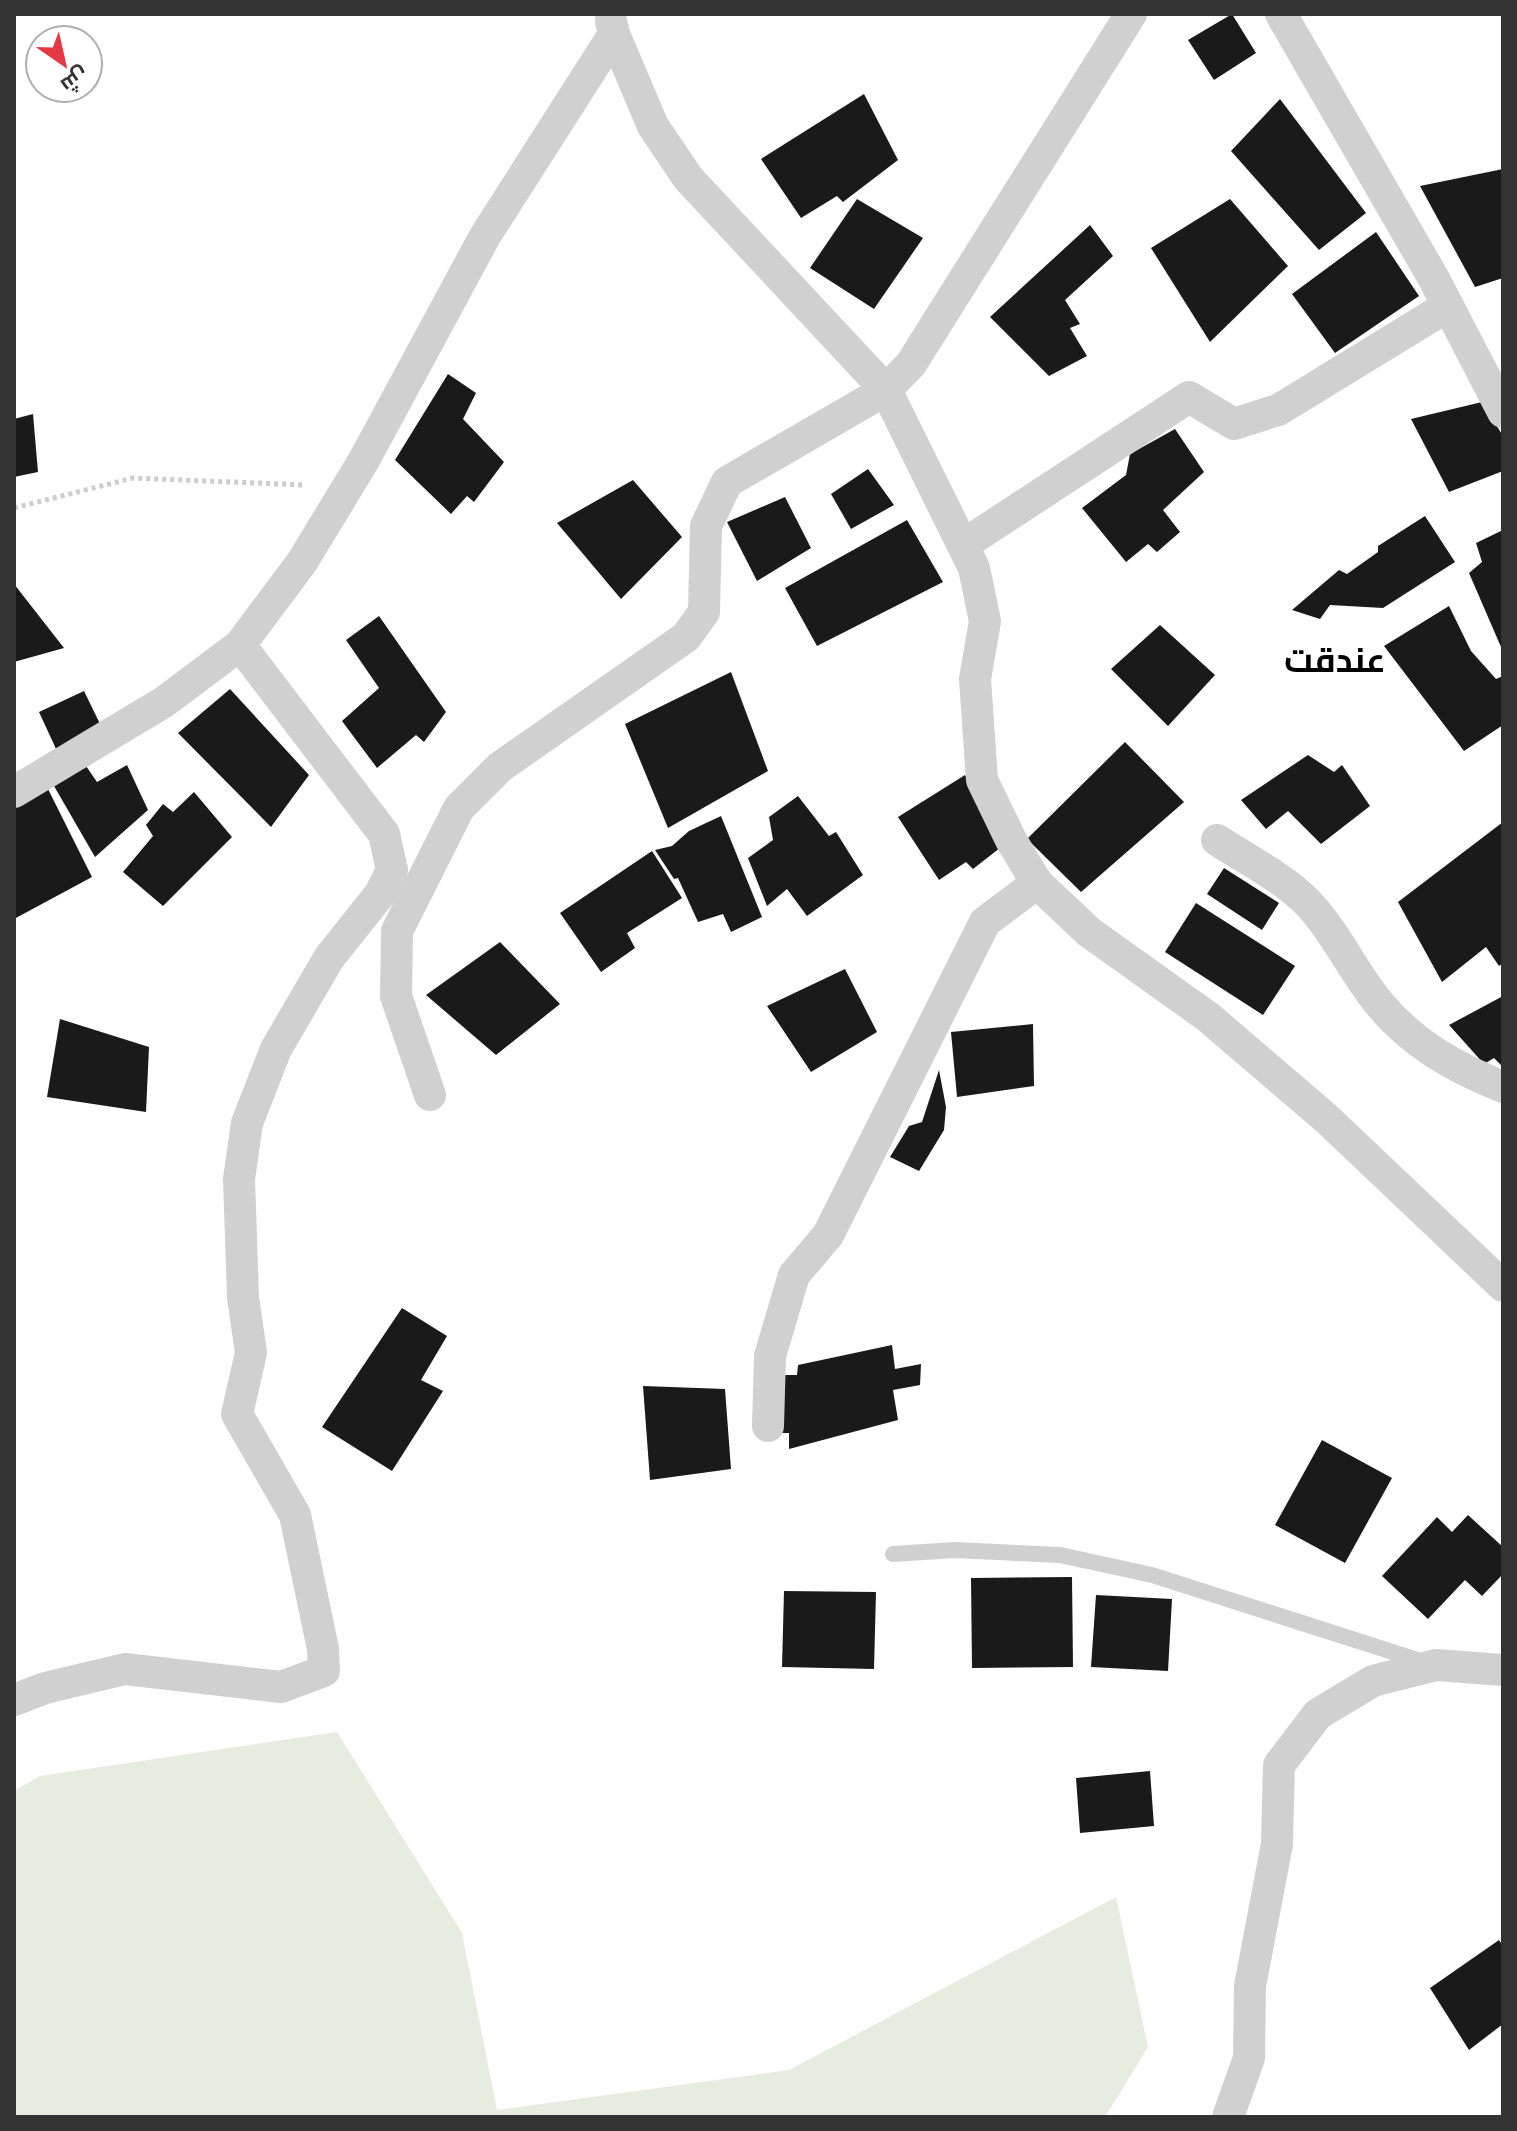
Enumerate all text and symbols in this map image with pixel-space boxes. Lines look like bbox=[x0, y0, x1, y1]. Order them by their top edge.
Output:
north arrow bbox=[24, 24, 104, 104]
text: ش bbox=[54, 59, 96, 103]
district label: عندقت bbox=[1284, 633, 1386, 685]

